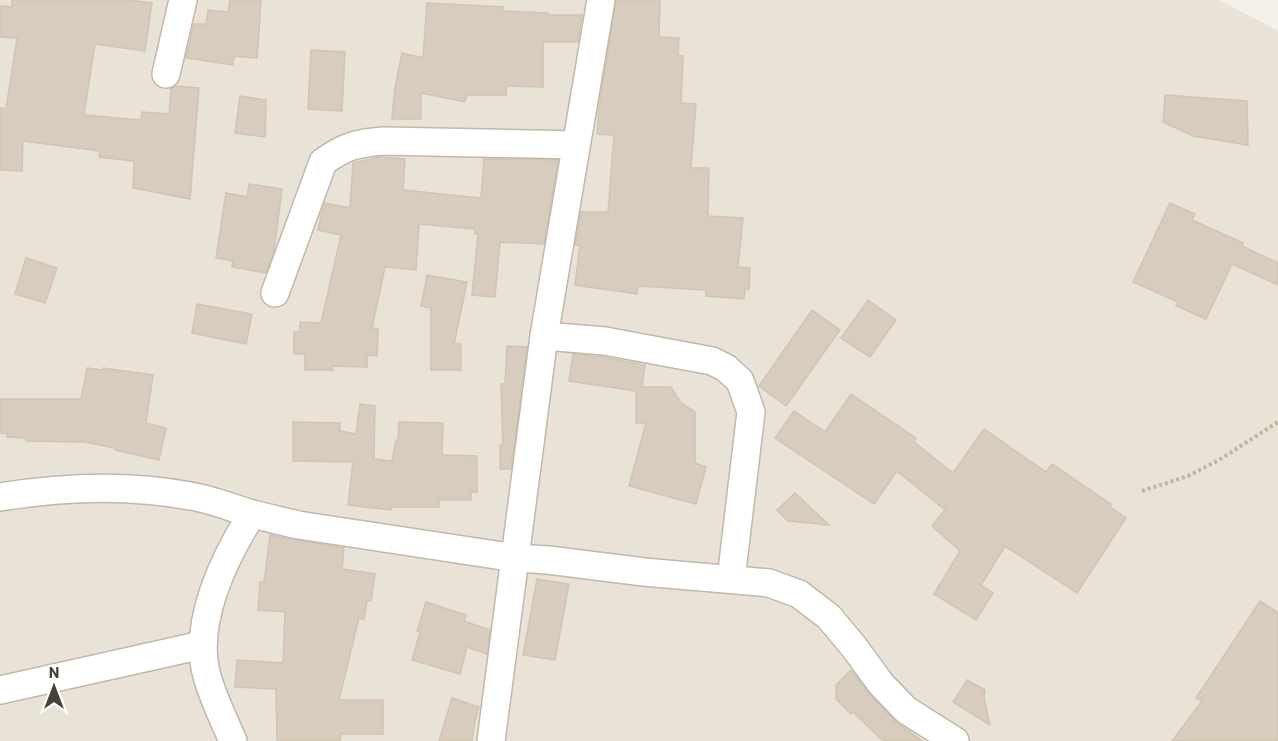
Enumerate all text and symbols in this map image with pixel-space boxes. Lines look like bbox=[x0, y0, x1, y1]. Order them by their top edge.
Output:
north arrow bbox=[24, 657, 84, 717]
text: N bbox=[49, 662, 59, 681]

